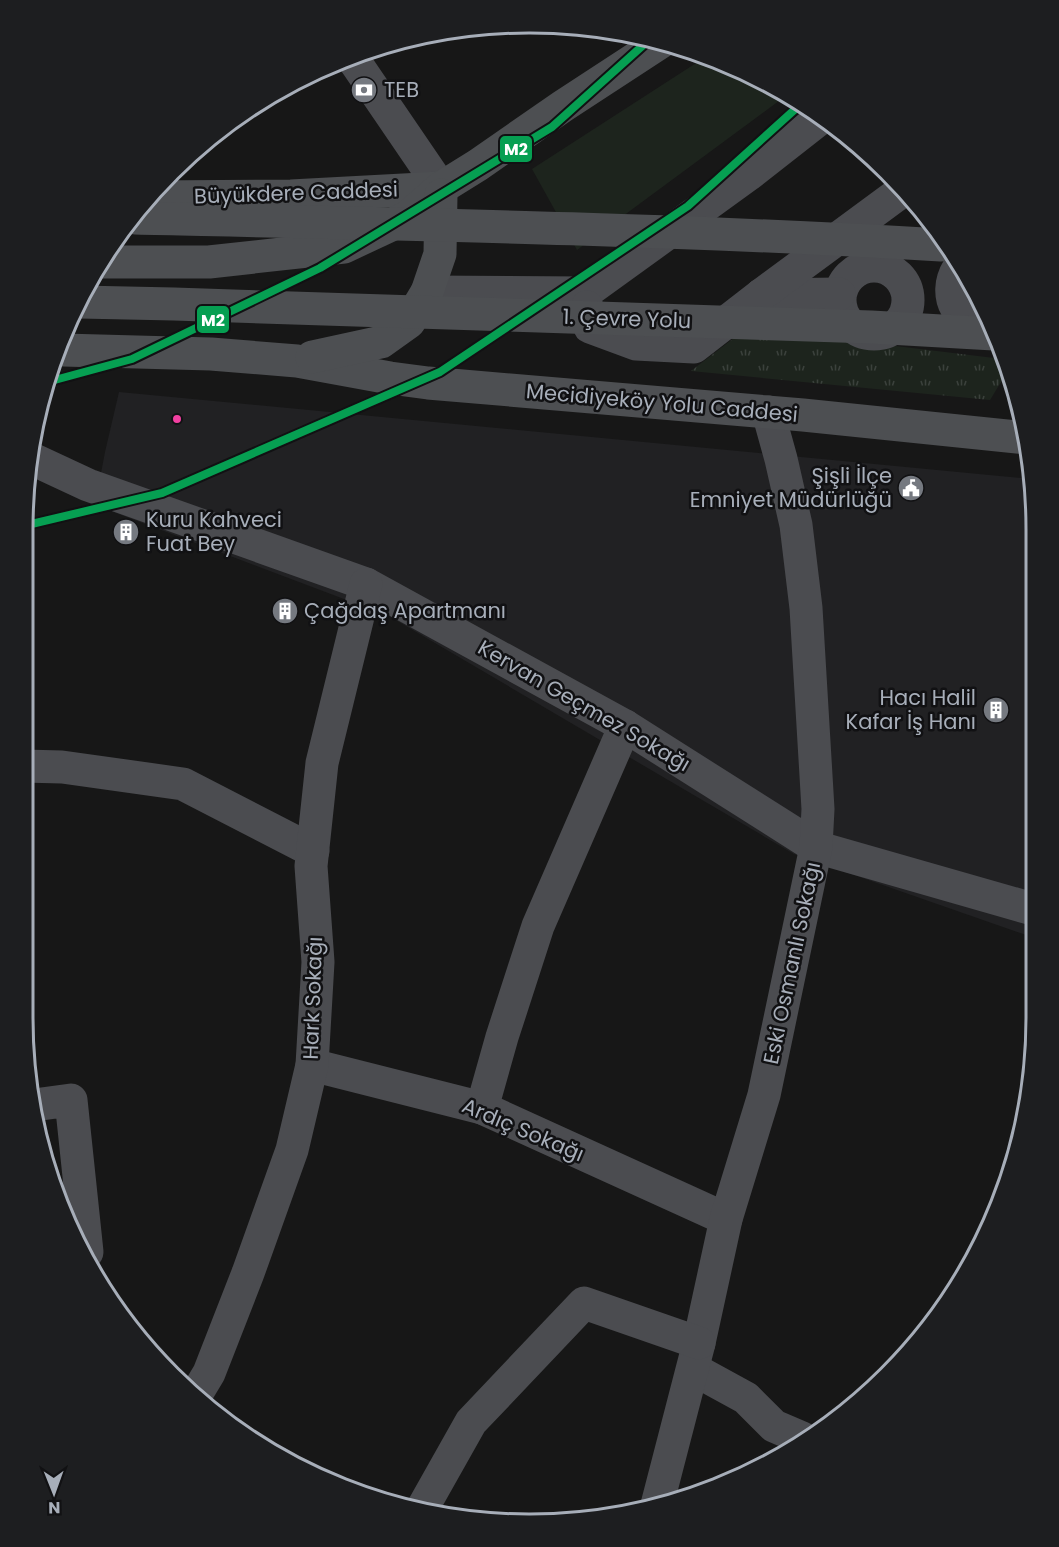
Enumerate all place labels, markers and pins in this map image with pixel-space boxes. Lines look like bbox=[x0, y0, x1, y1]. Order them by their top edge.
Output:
bank icon: TEB bbox=[349, 75, 379, 105]
place label: TEB bbox=[384, 75, 419, 104]
unlabelled marker bbox=[171, 413, 183, 425]
place label: Şişli İlçe Emniyet Müdürlüğü bbox=[690, 461, 892, 514]
public building icon: Şişli İlçe Emniyet Müdürlüğü bbox=[896, 473, 926, 503]
place label: Kuru Kahveci Fuat Bey bbox=[146, 505, 282, 558]
building icon: Kuru Kahveci Fuat Bey bbox=[111, 517, 141, 547]
building icon: Çağdaş Apartmanı bbox=[270, 596, 300, 626]
place label: Çağdaş Apartmanı bbox=[304, 596, 506, 625]
place label: Hacı Halil Kafar İş Hanı bbox=[846, 683, 976, 736]
building icon: Hacı Halil Kafar İş Hanı bbox=[981, 695, 1011, 725]

